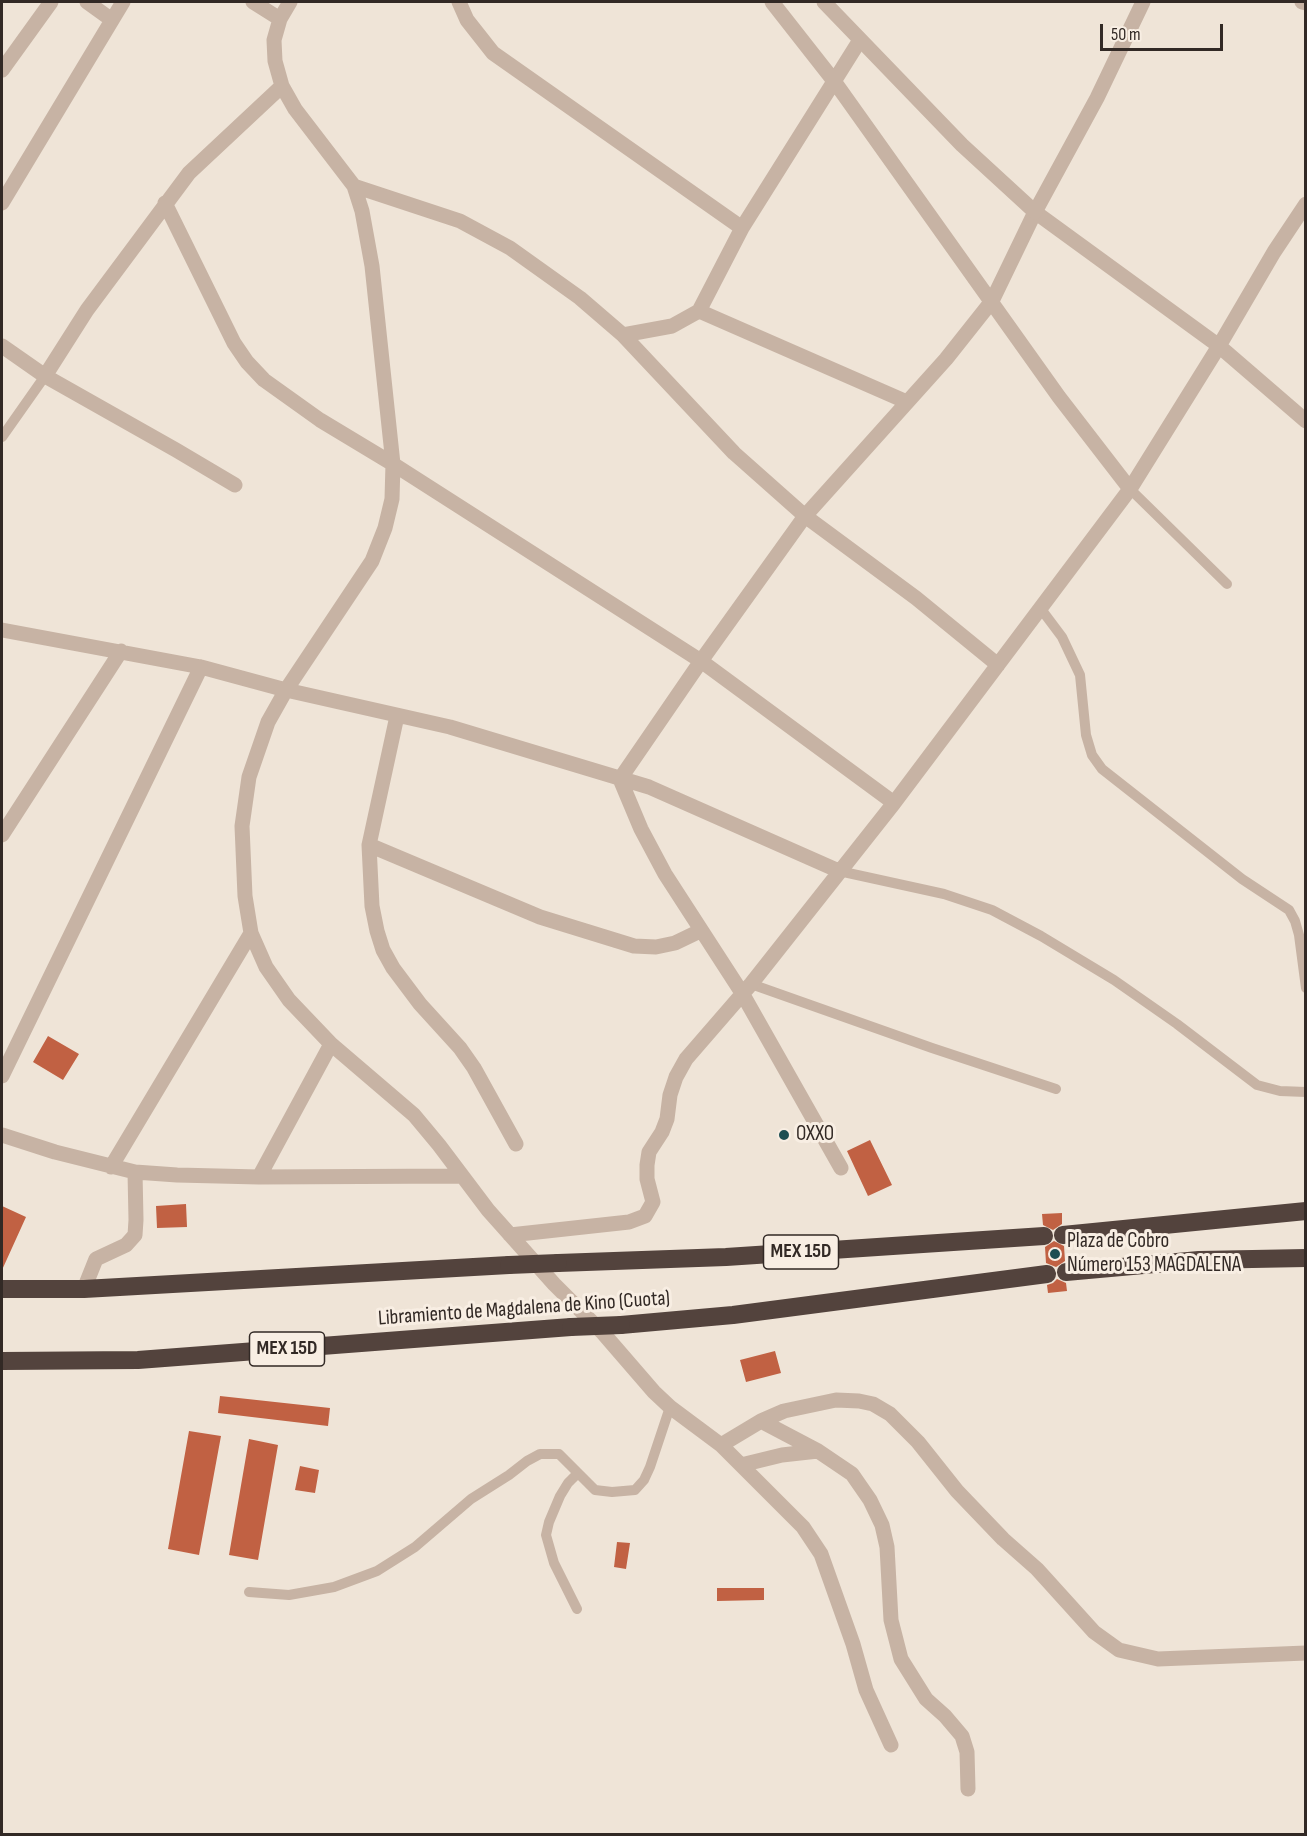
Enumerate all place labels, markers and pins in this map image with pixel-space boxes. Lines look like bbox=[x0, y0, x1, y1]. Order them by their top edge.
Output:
place label: OXXO bbox=[796, 1122, 834, 1148]
marker: OXXO bbox=[777, 1128, 791, 1142]
place label: Plaza de Cobro Número 153 MAGDALENA bbox=[1067, 1229, 1241, 1279]
marker: Plaza de Cobro Número 153 MAGDALENA bbox=[1048, 1247, 1062, 1261]

